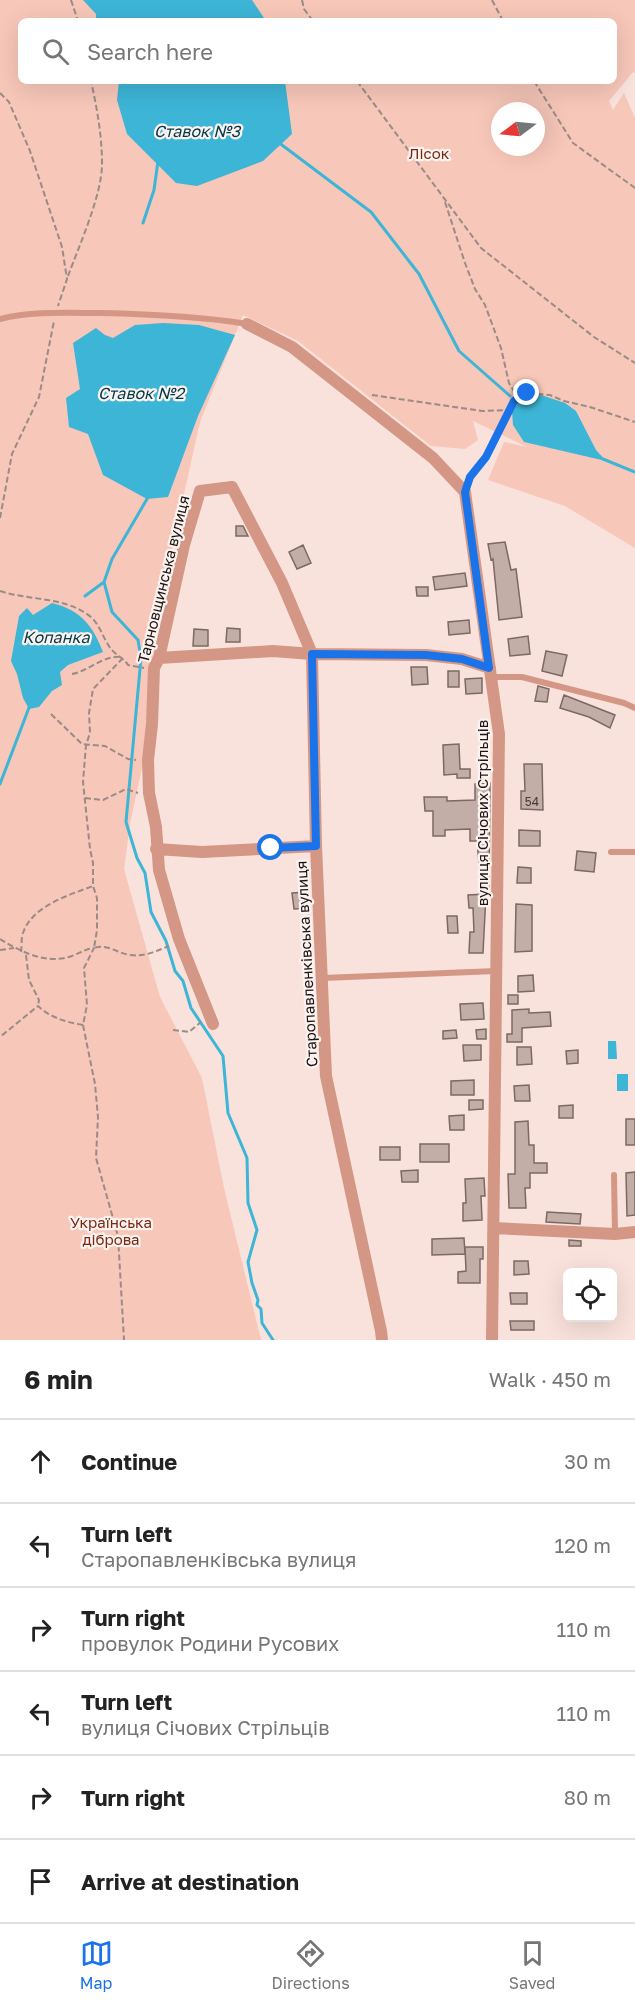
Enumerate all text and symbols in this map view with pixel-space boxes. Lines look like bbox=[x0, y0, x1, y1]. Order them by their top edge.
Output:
search box bbox=[18, 18, 617, 84]
icon: search bbox=[39, 35, 72, 68]
text: Search here bbox=[87, 38, 213, 65]
north arrow bbox=[491, 102, 545, 156]
water label: Ставок №3 bbox=[154, 121, 242, 141]
park label: Лісок bbox=[409, 144, 450, 162]
route end bbox=[513, 379, 539, 405]
water label: Ставок №2 bbox=[98, 383, 186, 403]
street label: Тарновщинська вулиця bbox=[133, 493, 193, 665]
water label: Копанка bbox=[23, 627, 90, 647]
street label: вулиця Січових Стрільців bbox=[473, 720, 491, 906]
house number: 54 bbox=[525, 794, 539, 809]
route start bbox=[257, 834, 283, 860]
street label: Старопавленківська вулиця bbox=[292, 860, 320, 1068]
park label: Українська діброва bbox=[70, 1213, 152, 1248]
map controls bbox=[563, 1268, 617, 1322]
button: locate bbox=[563, 1268, 617, 1322]
text: 6 min bbox=[24, 1364, 93, 1395]
text: Walk · 450 m bbox=[489, 1367, 611, 1391]
icon: ahead bbox=[24, 1445, 57, 1478]
text: Continue bbox=[81, 1448, 177, 1475]
text: 30 m bbox=[564, 1449, 611, 1473]
text: Turn left bbox=[81, 1520, 172, 1547]
icon: left bbox=[24, 1529, 57, 1562]
text: 120 m bbox=[555, 1533, 611, 1557]
text: Старопавленківська вулиця bbox=[81, 1547, 356, 1571]
text: Turn right bbox=[81, 1604, 185, 1631]
icon: right bbox=[24, 1613, 57, 1646]
text: 110 m bbox=[557, 1617, 611, 1641]
text: провулок Родини Русових bbox=[81, 1631, 339, 1655]
text: Turn left bbox=[81, 1688, 172, 1715]
icon: left bbox=[24, 1697, 57, 1730]
text: 110 m bbox=[557, 1701, 611, 1725]
text: вулиця Січових Стрільців bbox=[81, 1715, 329, 1739]
icon: right bbox=[24, 1781, 57, 1814]
text: Turn right bbox=[81, 1784, 185, 1811]
text: 80 m bbox=[564, 1785, 611, 1809]
icon: arrive bbox=[24, 1865, 57, 1898]
text: Arrive at destination bbox=[81, 1868, 299, 1895]
tab: Map bbox=[80, 1937, 113, 1993]
tab: Directions bbox=[272, 1937, 350, 1993]
tab: Saved bbox=[509, 1937, 555, 1993]

